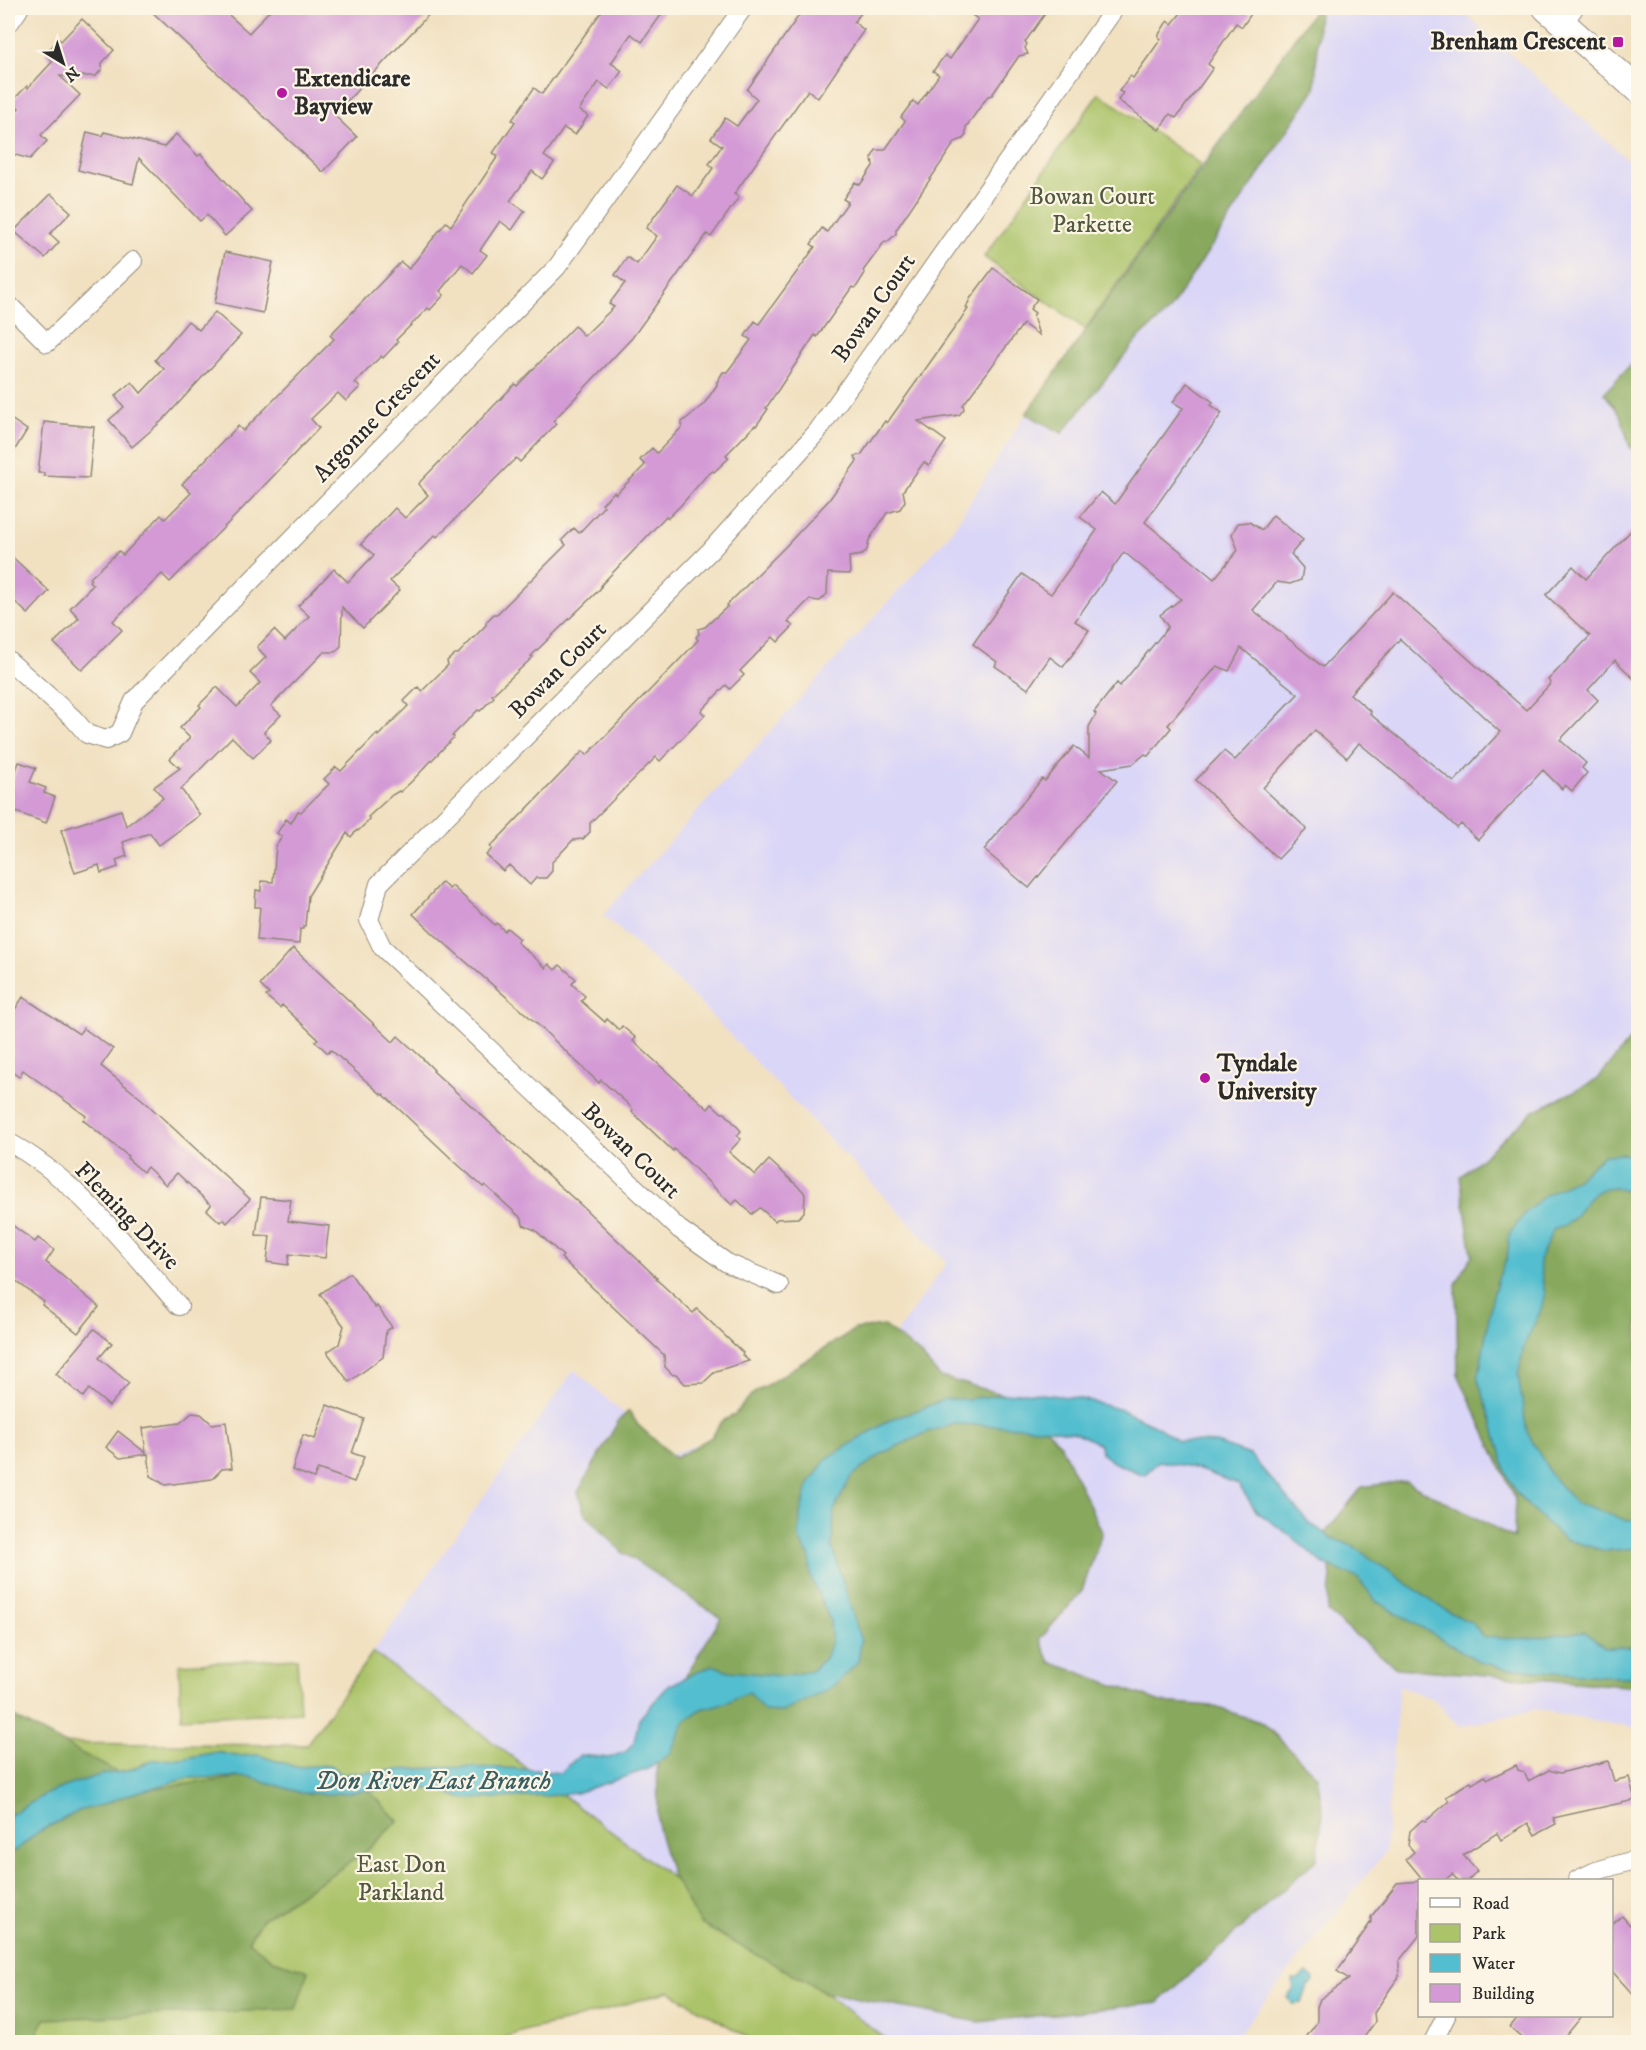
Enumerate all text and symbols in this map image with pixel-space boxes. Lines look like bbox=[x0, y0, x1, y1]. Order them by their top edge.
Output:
place label: Brenham Crescent bbox=[1430, 27, 1606, 57]
north arrow bbox=[33, 33, 93, 93]
marker: Brenham Crescent bbox=[1611, 35, 1625, 49]
text: N bbox=[60, 62, 83, 86]
place label: Extendicare Bayview bbox=[294, 64, 411, 122]
marker: Extendicare Bayview bbox=[275, 86, 289, 100]
park label: Bowan Court Parkette bbox=[1029, 182, 1155, 240]
street label: Bowan Court bbox=[826, 248, 923, 368]
street label: Argonne Crescent bbox=[307, 345, 447, 489]
street label: Bowan Court bbox=[503, 615, 613, 725]
place label: Tyndale University bbox=[1216, 1049, 1317, 1107]
marker: Tyndale University bbox=[1198, 1071, 1212, 1085]
street label: Bowan Court bbox=[575, 1096, 687, 1206]
street label: Fleming Drive bbox=[68, 1156, 186, 1276]
water label: Don River East Branch bbox=[315, 1765, 551, 1798]
park label: East Don Parkland bbox=[356, 1850, 447, 1908]
legend bbox=[1418, 1879, 1613, 2017]
text: Road bbox=[1472, 1893, 1509, 1915]
text: Park bbox=[1472, 1923, 1506, 1945]
text: Water bbox=[1471, 1953, 1515, 1975]
text: Building bbox=[1472, 1983, 1534, 2005]

